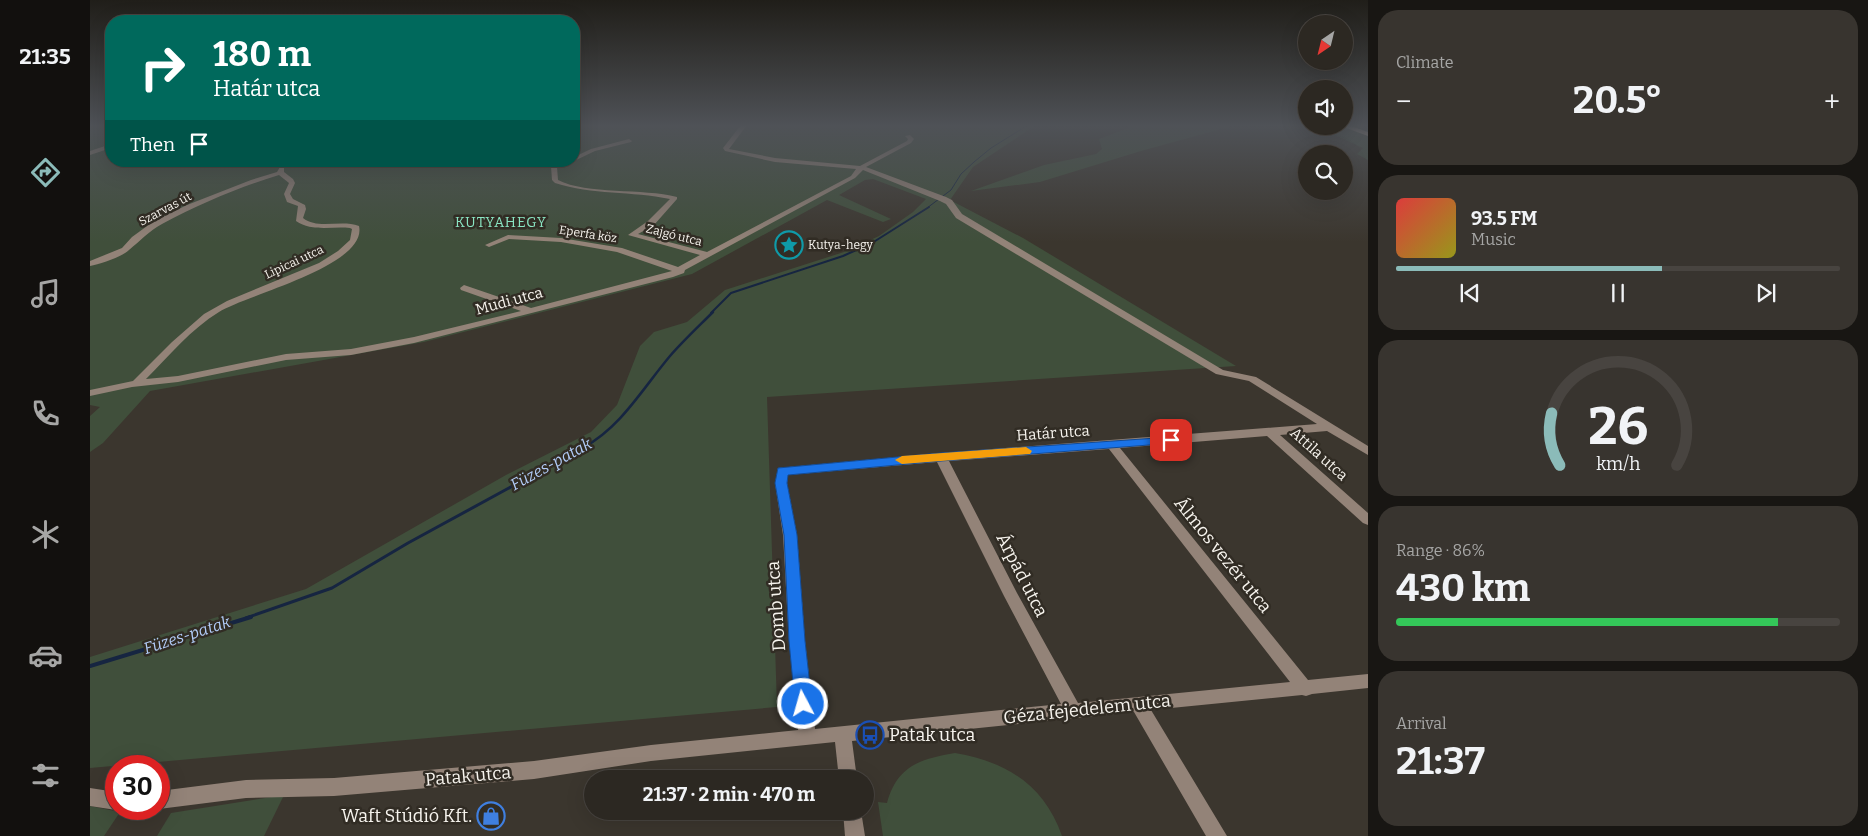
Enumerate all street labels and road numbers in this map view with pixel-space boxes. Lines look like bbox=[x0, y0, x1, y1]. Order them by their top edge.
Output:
street label: Szarvas út bbox=[136, 189, 194, 229]
street label: Zajgó utca bbox=[645, 221, 704, 249]
street label: Eperfa köz bbox=[558, 223, 618, 246]
street label: Lipicai utca bbox=[262, 242, 326, 282]
street label: Mudi utca bbox=[473, 283, 545, 319]
street label: Határ utca bbox=[1016, 421, 1090, 445]
street label: Attila utca bbox=[1287, 424, 1351, 484]
street label: Álmos vezér utca bbox=[1170, 493, 1277, 617]
street label: Árpád utca bbox=[992, 529, 1053, 621]
street label: Domb utca bbox=[762, 560, 790, 652]
street label: Géza fejedelem utca bbox=[1002, 689, 1172, 729]
street label: Patak utca bbox=[424, 761, 512, 791]

